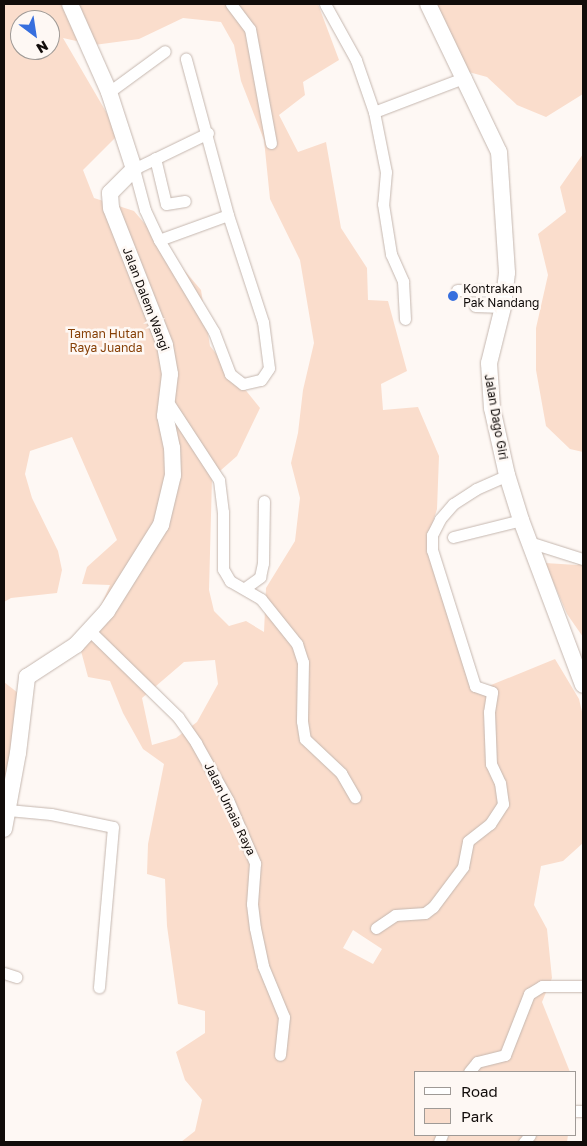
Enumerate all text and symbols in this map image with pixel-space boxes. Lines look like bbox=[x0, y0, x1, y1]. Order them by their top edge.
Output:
north arrow bbox=[10, 10, 60, 60]
text: N bbox=[34, 37, 51, 57]
street label: Jalan Dalem Wangi bbox=[120, 245, 172, 353]
place label: Kontrakan Pak Nandang bbox=[463, 282, 539, 310]
marker: Kontrakan Pak Nandang bbox=[447, 290, 459, 302]
park label: Taman Hutan Raya Juanda bbox=[68, 327, 144, 355]
street label: Jalan Dago Giri bbox=[481, 373, 511, 461]
street label: Jalan Umaia Raya bbox=[201, 760, 259, 858]
legend bbox=[414, 1071, 577, 1136]
text: Road bbox=[461, 1082, 498, 1100]
text: Park bbox=[461, 1107, 493, 1125]

